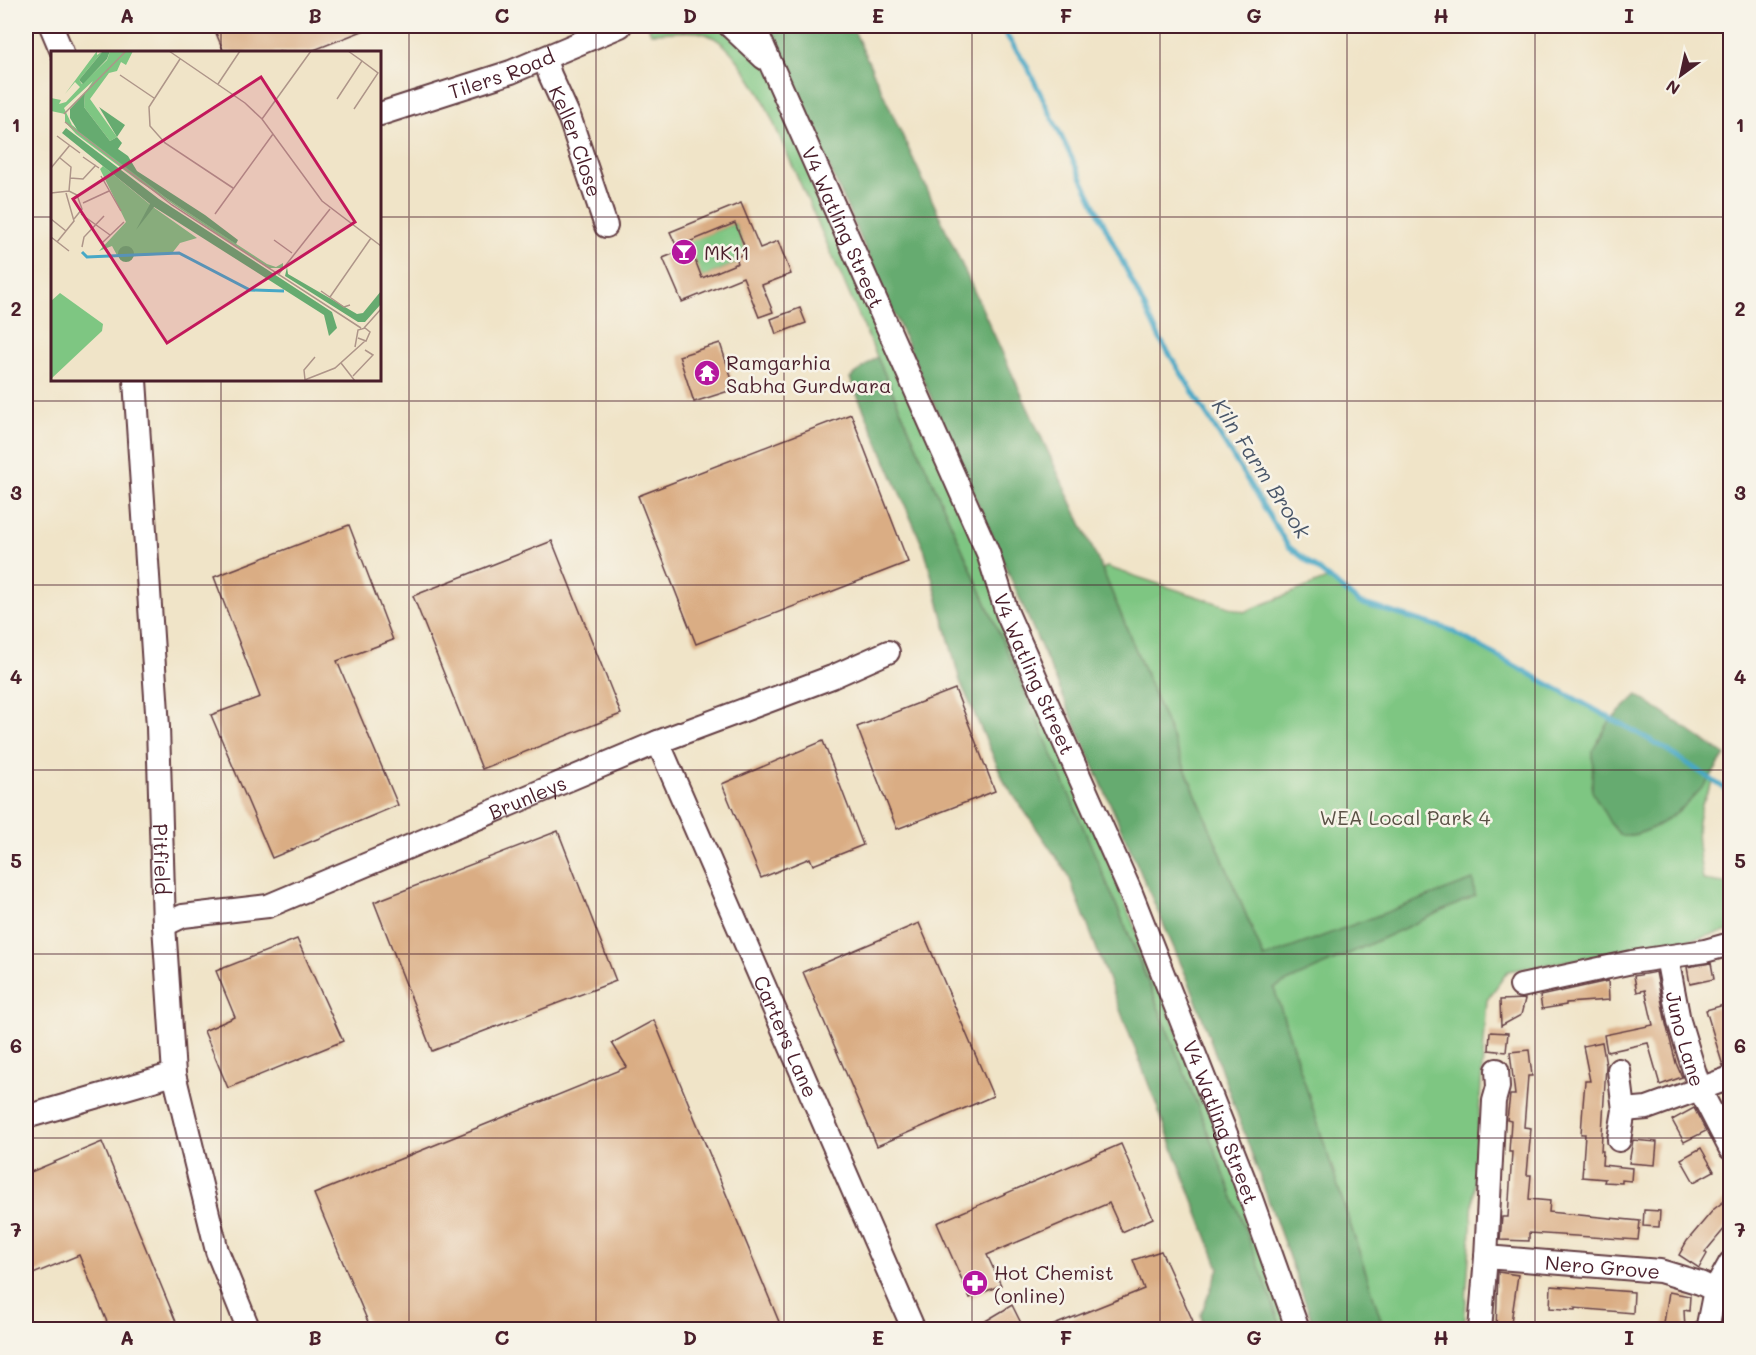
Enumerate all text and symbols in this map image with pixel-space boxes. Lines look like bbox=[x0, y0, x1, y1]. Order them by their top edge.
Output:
text: A bbox=[120, 2, 134, 28]
text: B bbox=[308, 2, 322, 28]
text: C bbox=[495, 2, 510, 28]
text: D bbox=[683, 2, 697, 28]
text: E bbox=[872, 2, 884, 28]
text: F bbox=[1060, 2, 1073, 28]
text: G bbox=[1246, 2, 1262, 28]
text: H bbox=[1433, 2, 1449, 28]
text: I bbox=[1624, 2, 1634, 28]
street label: Tilers Road bbox=[445, 42, 558, 104]
north arrow bbox=[1651, 45, 1711, 105]
inset map bbox=[51, 51, 381, 381]
text: N bbox=[1662, 76, 1683, 100]
street label: Keller Close bbox=[543, 81, 608, 200]
text: 1 bbox=[12, 111, 20, 137]
text: 1 bbox=[1736, 111, 1744, 137]
street label: V4 Watling Street bbox=[796, 142, 890, 312]
bar icon: MK11 bbox=[669, 237, 699, 267]
place label: MK11 bbox=[704, 239, 750, 265]
text: 2 bbox=[10, 295, 22, 321]
text: 2 bbox=[1734, 295, 1746, 321]
place label: Ramgarhia Sabha Gurdwara bbox=[726, 349, 892, 398]
temple icon: Ramgarhia Sabha Gurdwara bbox=[692, 358, 722, 388]
water label: Kiln Farm Brook bbox=[1207, 393, 1318, 544]
text: 3 bbox=[10, 479, 22, 505]
text: 3 bbox=[1734, 479, 1746, 505]
street label: V4 Watling Street bbox=[988, 590, 1081, 759]
text: 4 bbox=[10, 663, 23, 689]
text: 4 bbox=[1734, 663, 1747, 689]
street label: Brunleys bbox=[484, 769, 570, 825]
park label: WEA Local Park 4 bbox=[1320, 804, 1491, 830]
street label: Pitfield bbox=[148, 823, 176, 895]
text: 5 bbox=[10, 847, 22, 873]
text: 5 bbox=[1734, 847, 1746, 873]
street label: Carters Lane bbox=[748, 971, 824, 1101]
street label: Juno Lane bbox=[1661, 989, 1711, 1090]
text: 6 bbox=[10, 1032, 22, 1058]
text: 6 bbox=[1734, 1032, 1746, 1058]
street label: V4 Watling Street bbox=[1177, 1036, 1265, 1208]
text: 7 bbox=[10, 1216, 22, 1242]
text: 7 bbox=[1734, 1216, 1746, 1242]
street label: Nero Grove bbox=[1544, 1249, 1661, 1284]
place label: Hot Chemist (online) bbox=[994, 1259, 1114, 1308]
pharmacy icon: Hot Chemist (online) bbox=[960, 1268, 990, 1298]
text: A bbox=[120, 1324, 134, 1350]
text: B bbox=[308, 1324, 322, 1350]
text: C bbox=[495, 1324, 510, 1350]
text: D bbox=[683, 1324, 697, 1350]
text: E bbox=[872, 1324, 884, 1350]
text: F bbox=[1060, 1324, 1073, 1350]
text: G bbox=[1246, 1324, 1262, 1350]
text: H bbox=[1433, 1324, 1449, 1350]
text: I bbox=[1624, 1324, 1634, 1350]

